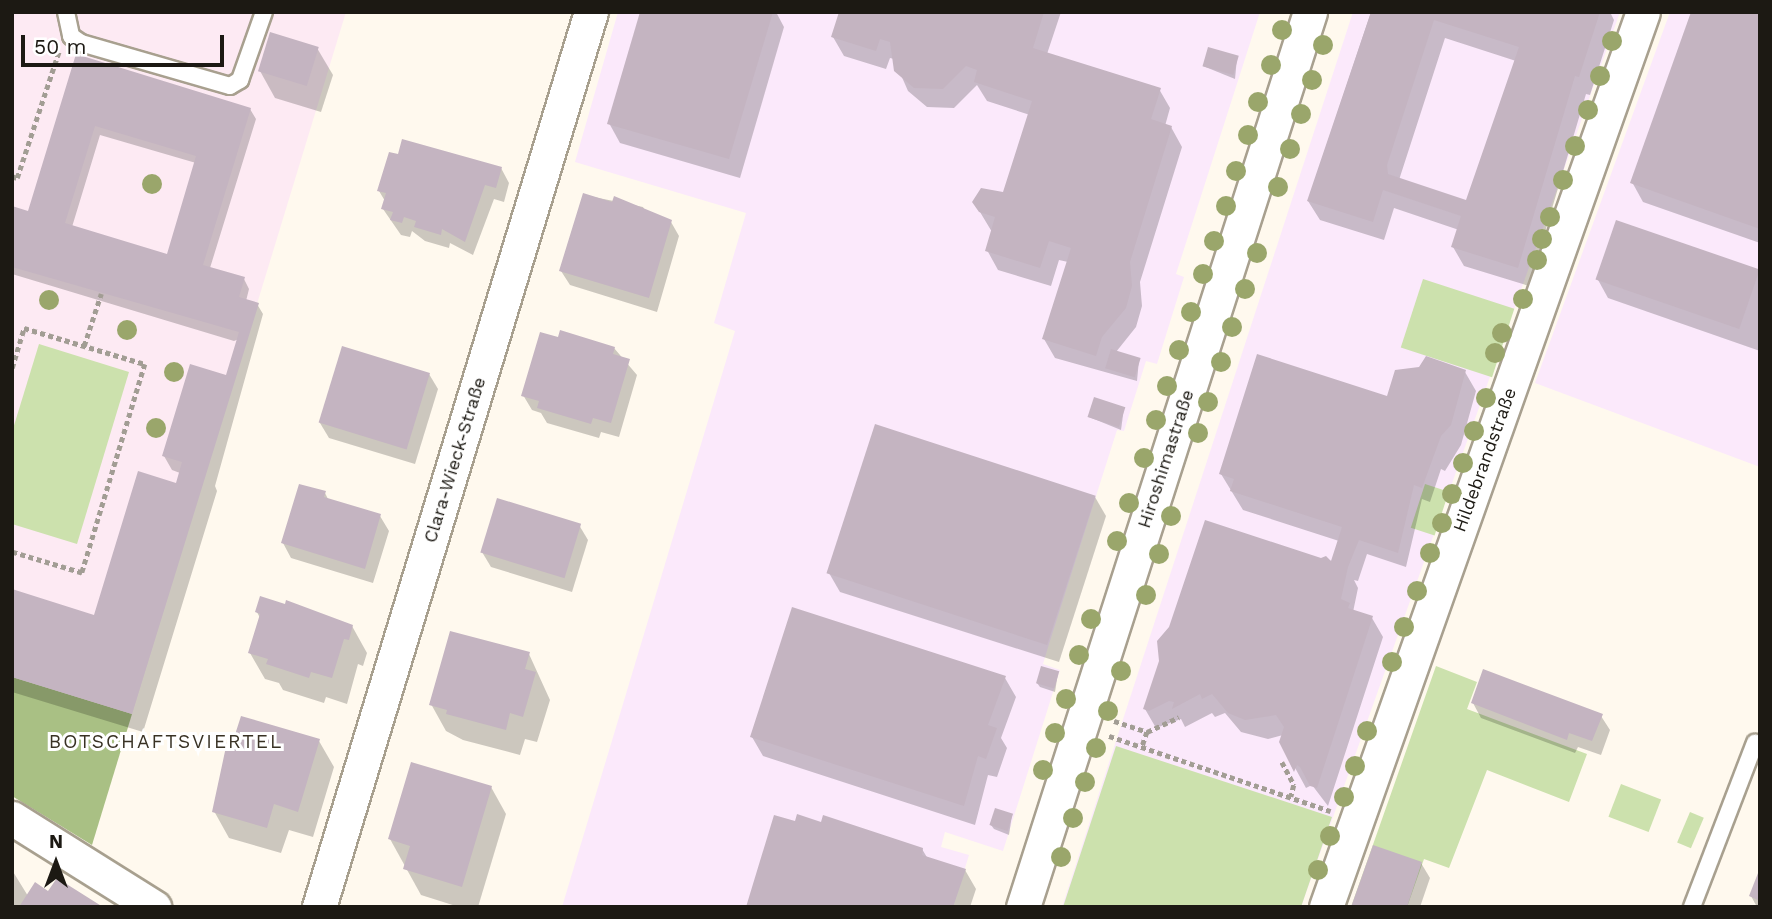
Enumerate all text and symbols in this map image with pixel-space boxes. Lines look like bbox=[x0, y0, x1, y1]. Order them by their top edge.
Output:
scale bar bbox=[24, 21, 228, 65]
text: 50 m bbox=[34, 34, 86, 59]
street label: Clara-Wieck-Straße bbox=[420, 375, 490, 545]
street label: Hildebrandstraße bbox=[1449, 385, 1521, 535]
street label: Hiroshimastraße bbox=[1133, 387, 1199, 531]
district label: BOTSCHAFTSVIERTEL bbox=[51, 731, 281, 753]
north arrow bbox=[21, 828, 91, 898]
text: N bbox=[49, 830, 63, 853]

